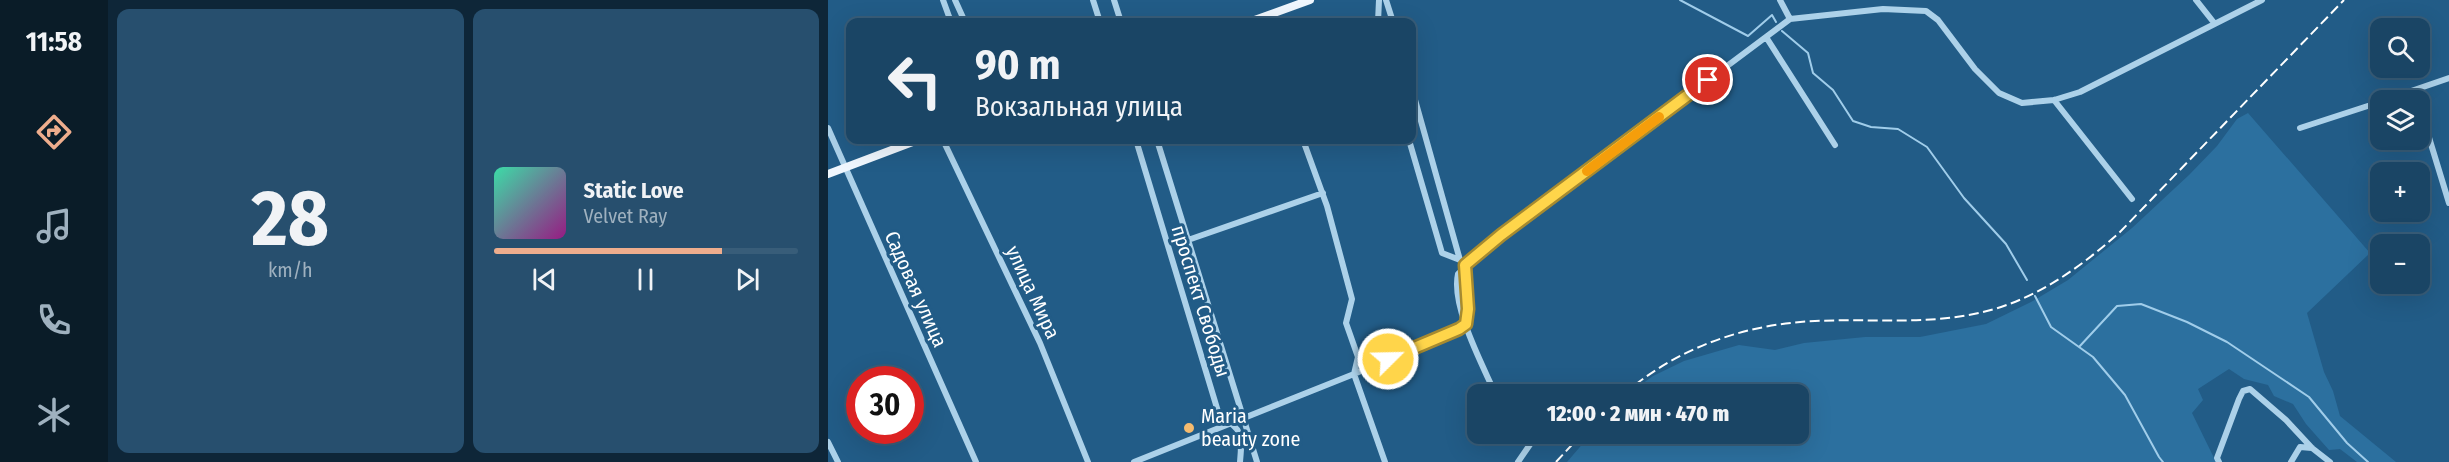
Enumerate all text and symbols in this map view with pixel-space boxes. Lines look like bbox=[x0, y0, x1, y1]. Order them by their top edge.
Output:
map controls bbox=[2370, 18, 2430, 294]
button: search bbox=[2370, 18, 2430, 78]
text: 11:58 bbox=[26, 26, 82, 58]
text: 90 m bbox=[975, 40, 1060, 90]
icon: left bbox=[876, 42, 954, 120]
pin bbox=[1682, 54, 1733, 105]
icon: arrive bbox=[1691, 63, 1724, 96]
button: layers bbox=[2370, 90, 2430, 150]
text: Вокзальная улица bbox=[975, 91, 1183, 123]
icon: directions bbox=[33, 111, 75, 153]
button: + bbox=[2370, 162, 2430, 222]
text: 28 bbox=[252, 172, 329, 266]
text: Static Love bbox=[584, 177, 684, 204]
text: Velvet Ray bbox=[584, 204, 667, 228]
icon: music bbox=[33, 205, 75, 247]
street label: проспект Свободы bbox=[1167, 222, 1235, 380]
street label: Садовая улица bbox=[880, 227, 952, 351]
button: − bbox=[2370, 234, 2430, 294]
street label: улица Мира bbox=[1001, 242, 1065, 342]
text: km/h bbox=[268, 258, 313, 282]
icon: previous bbox=[528, 263, 561, 296]
icon: pause bbox=[629, 263, 662, 296]
icon: next bbox=[731, 263, 764, 296]
icon: phone bbox=[33, 299, 75, 341]
position arrow bbox=[1356, 327, 1420, 391]
speed limit sign: 30 bbox=[846, 366, 924, 444]
icon: climate bbox=[33, 394, 75, 436]
text: 12:00 · 2 мин · 470 m bbox=[1547, 400, 1729, 427]
place label: Maria beauty zone bbox=[1201, 404, 1300, 451]
marker: Maria beauty zone bbox=[1182, 421, 1196, 435]

